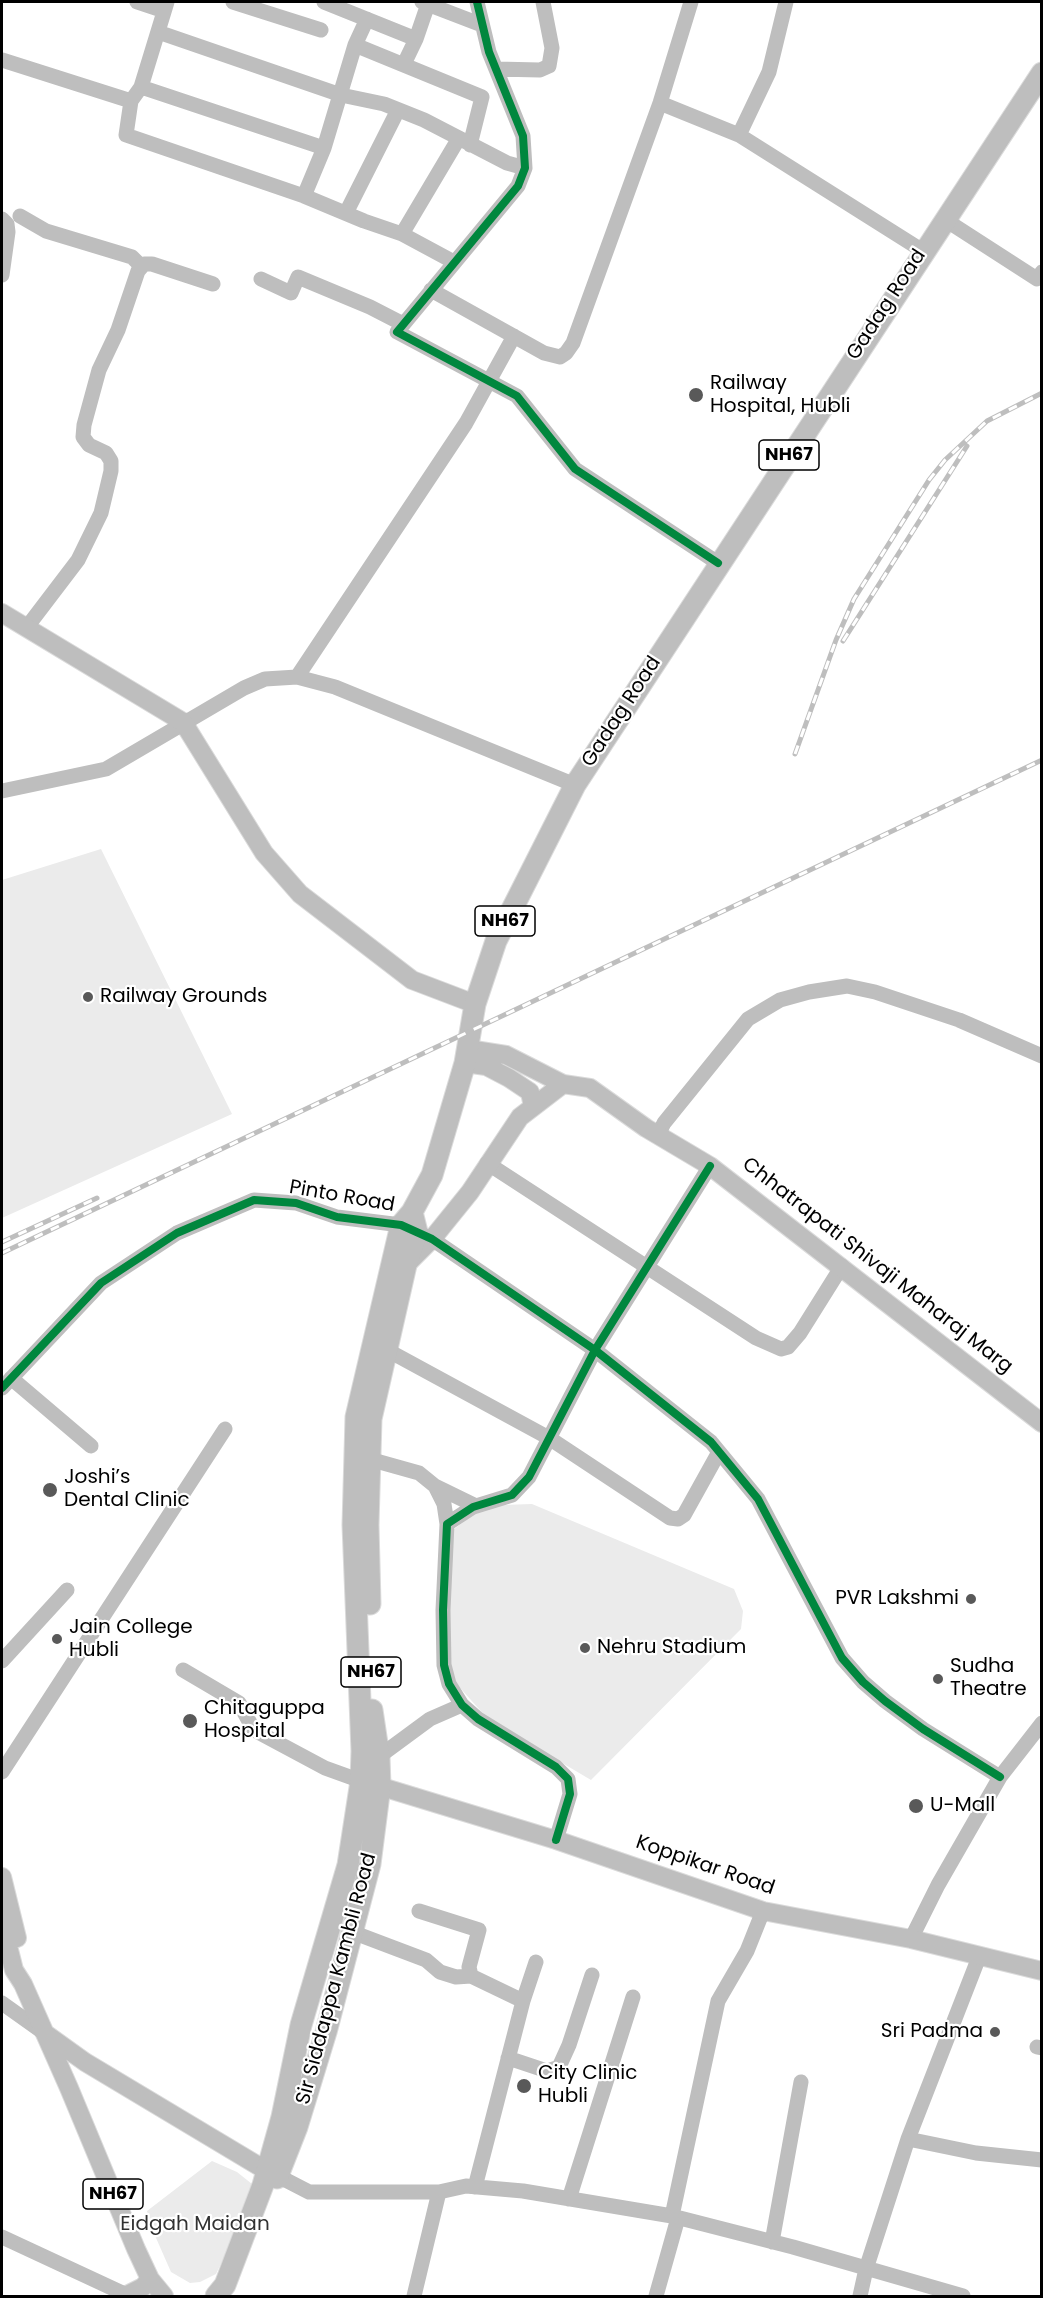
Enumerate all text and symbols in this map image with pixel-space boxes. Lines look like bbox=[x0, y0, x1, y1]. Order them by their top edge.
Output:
street label: Gadag Road bbox=[842, 245, 932, 365]
place label: Railway Hospital, Hubli bbox=[710, 372, 851, 419]
marker: Railway Hospital, Hubli bbox=[687, 386, 705, 404]
road number: NH67 bbox=[759, 440, 819, 470]
street label: Gadag Road bbox=[577, 652, 667, 772]
road number: NH67 bbox=[475, 906, 535, 936]
place label: Railway Grounds bbox=[100, 985, 267, 1009]
marker: Railway Grounds bbox=[81, 990, 95, 1004]
street label: Chhatrapati Shivaji Maharaj Marg bbox=[737, 1153, 1017, 1379]
street label: Pinto Road bbox=[287, 1176, 397, 1218]
place label: Joshi’s Dental Clinic bbox=[64, 1466, 190, 1513]
marker: Joshi’s Dental Clinic bbox=[41, 1481, 59, 1499]
place label: PVR Lakshmi bbox=[835, 1587, 959, 1611]
marker: PVR Lakshmi bbox=[964, 1592, 978, 1606]
place label: Jain College Hubli bbox=[69, 1616, 193, 1663]
marker: Jain College Hubli bbox=[50, 1632, 64, 1646]
place label: Nehru Stadium bbox=[597, 1636, 746, 1660]
marker: Nehru Stadium bbox=[578, 1641, 592, 1655]
place label: Sudha Theatre bbox=[950, 1655, 1027, 1702]
road number: NH67 bbox=[341, 1657, 401, 1687]
marker: Sudha Theatre bbox=[931, 1672, 945, 1686]
place label: Chitaguppa Hospital bbox=[204, 1697, 325, 1744]
marker: Chitaguppa Hospital bbox=[181, 1712, 199, 1730]
place label: U-Mall bbox=[930, 1794, 995, 1818]
marker: U-Mall bbox=[907, 1797, 925, 1815]
street label: Koppikar Road bbox=[632, 1831, 778, 1901]
street label: Sir Siddappa Kambli Road bbox=[292, 1851, 382, 2107]
place label: Sri Padma bbox=[881, 2020, 983, 2044]
marker: Sri Padma bbox=[988, 2025, 1002, 2039]
place label: City Clinic Hubli bbox=[538, 2062, 637, 2109]
marker: City Clinic Hubli bbox=[515, 2077, 533, 2095]
road number: NH67 bbox=[83, 2179, 143, 2209]
park label: Eidgah Maidan bbox=[120, 2213, 270, 2237]

